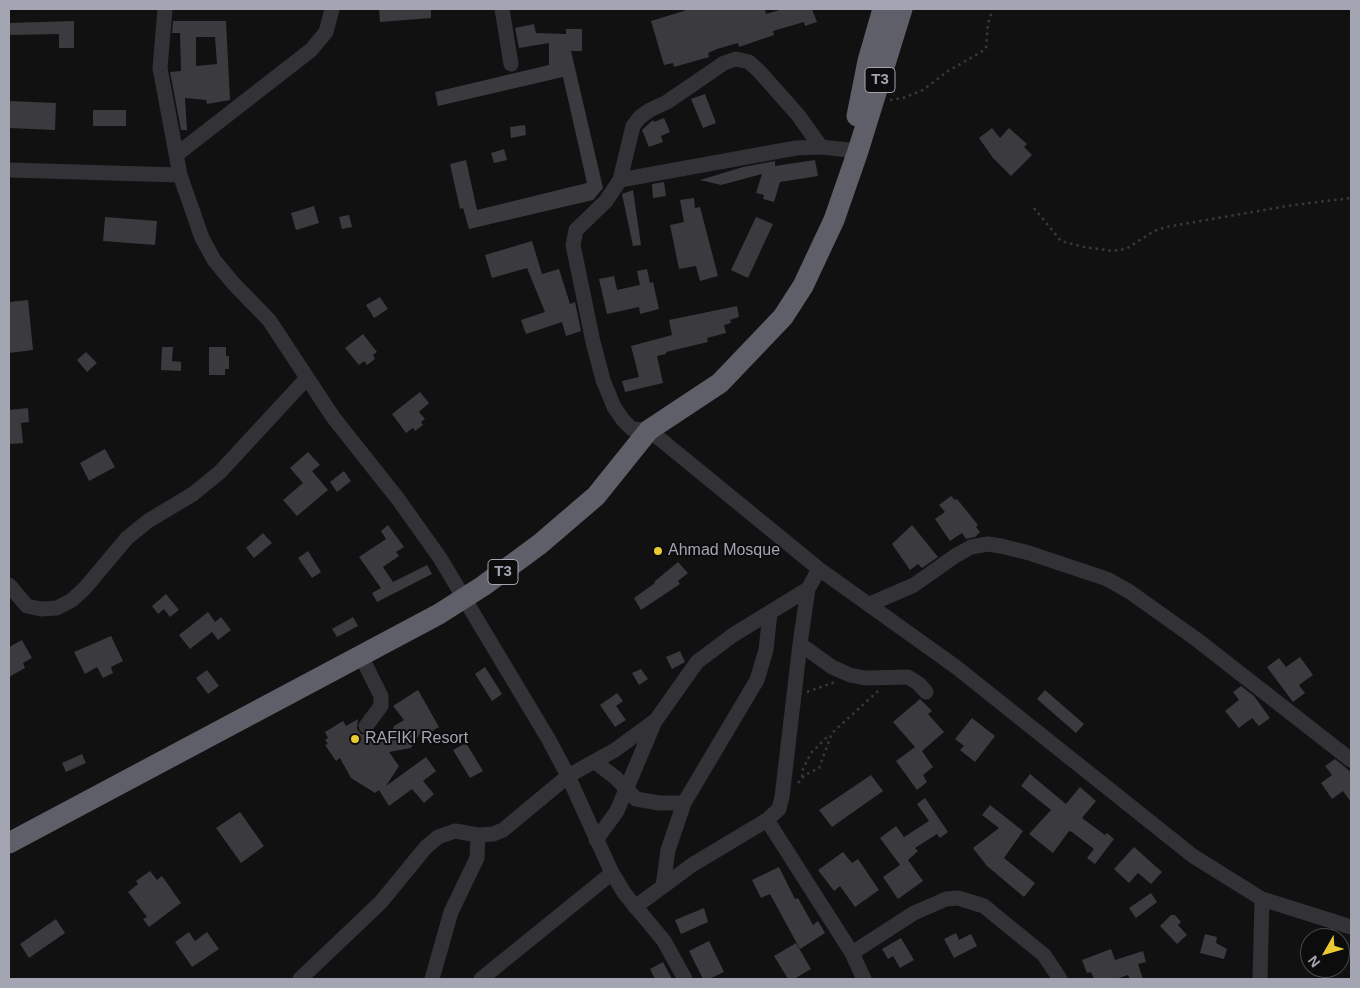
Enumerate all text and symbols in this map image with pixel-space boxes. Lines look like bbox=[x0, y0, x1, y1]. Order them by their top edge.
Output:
road number: T3 bbox=[865, 68, 895, 92]
place label: Ahmad Mosque bbox=[668, 541, 780, 561]
marker: Ahmad Mosque bbox=[652, 545, 664, 557]
road number: T3 bbox=[488, 560, 518, 584]
place label: RAFIKI Resort bbox=[365, 729, 468, 749]
marker: RAFIKI Resort bbox=[349, 733, 361, 745]
north arrow bbox=[1300, 928, 1350, 978]
text: N bbox=[1305, 953, 1323, 971]

